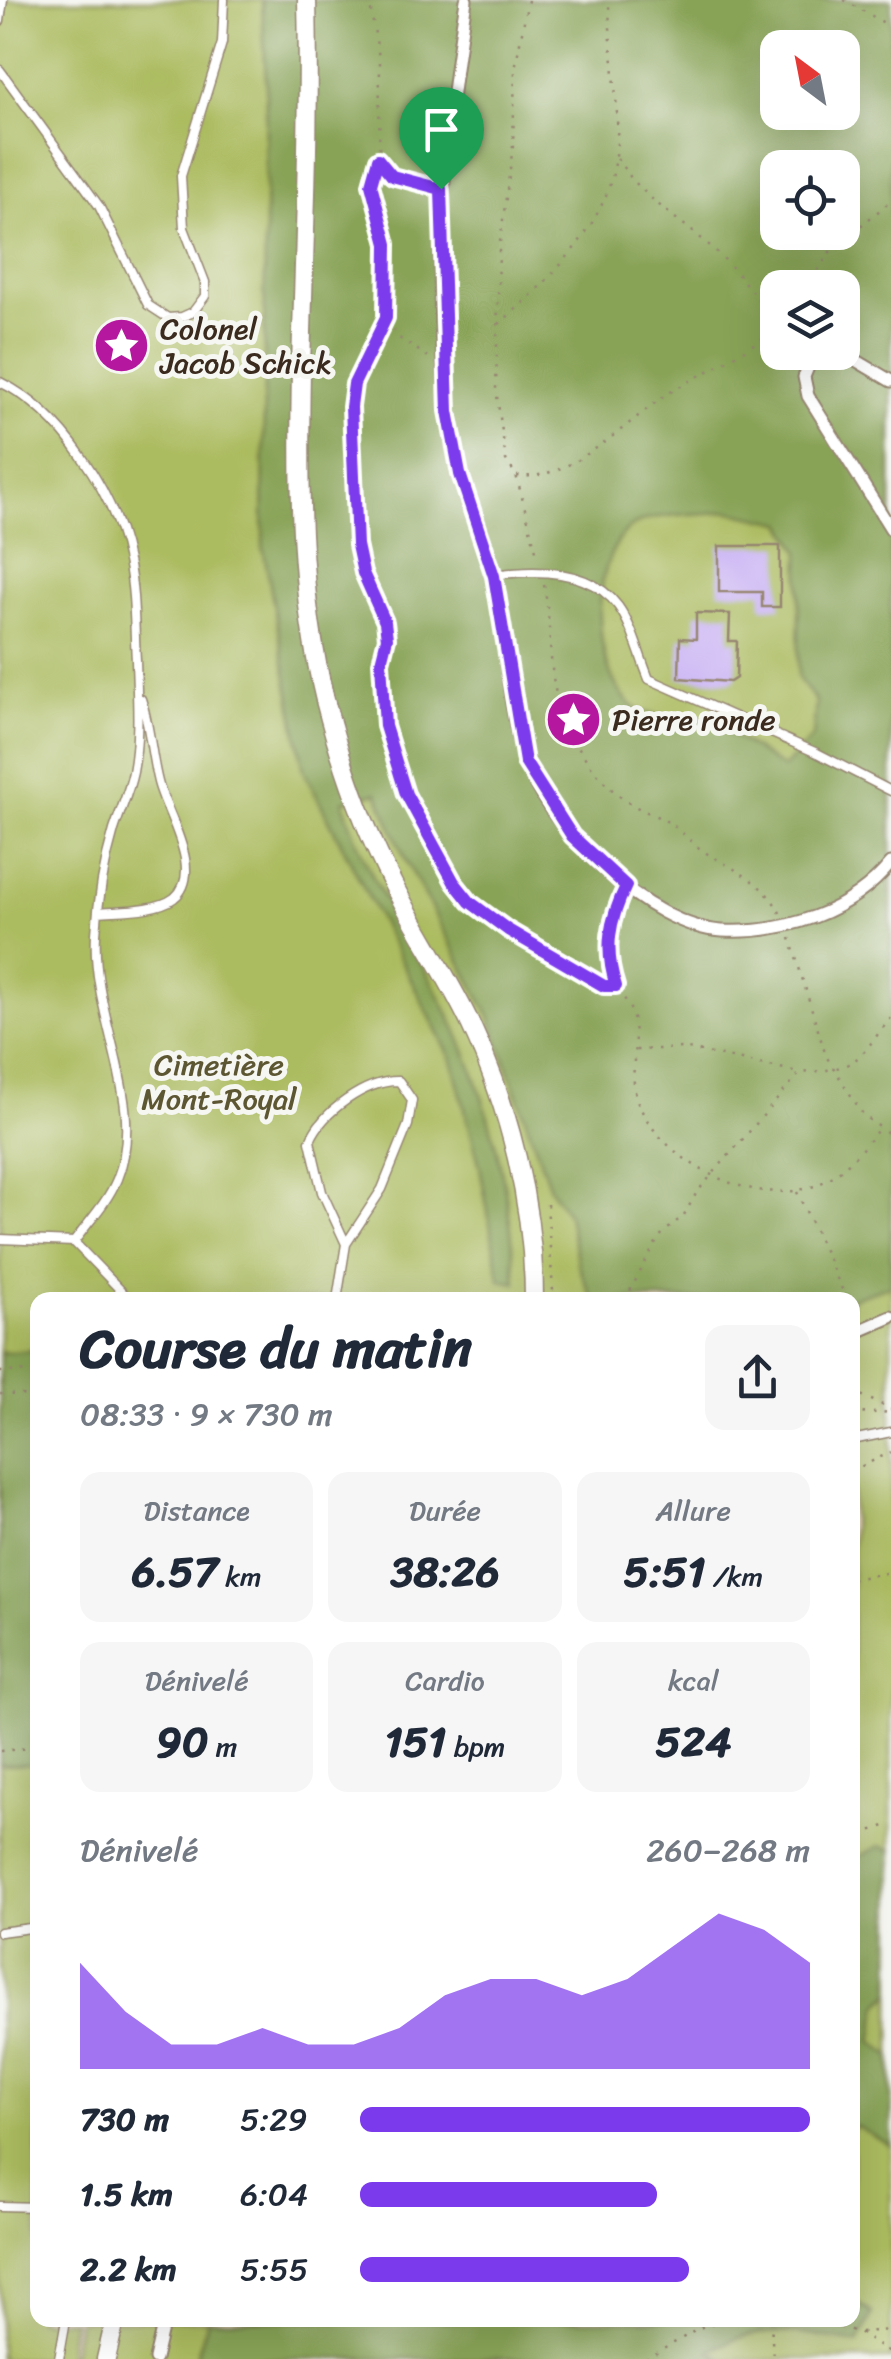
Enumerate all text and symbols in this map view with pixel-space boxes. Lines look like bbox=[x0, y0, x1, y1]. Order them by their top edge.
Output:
north arrow bbox=[760, 30, 860, 130]
map controls bbox=[760, 30, 860, 370]
pin bbox=[399, 87, 484, 190]
icon: arrive bbox=[414, 102, 469, 157]
button: locate bbox=[760, 150, 860, 250]
button: layers bbox=[760, 270, 860, 370]
place label: Colonel Jacob Schick bbox=[159, 302, 332, 390]
place icon: Colonel Jacob Schick bbox=[91, 316, 151, 376]
place icon: Pierre ronde bbox=[543, 690, 603, 750]
place label: Pierre ronde bbox=[612, 693, 776, 747]
park label: Cimetière Mont-Royal bbox=[141, 1038, 298, 1126]
text: Course du matin bbox=[80, 1300, 472, 1397]
button: share bbox=[705, 1325, 810, 1430]
text: 08:33 · 9 × 730 m bbox=[80, 1386, 333, 1443]
text: Distance bbox=[144, 1486, 250, 1535]
text: Durée bbox=[409, 1486, 481, 1535]
text: Allure bbox=[656, 1486, 731, 1535]
text: 6.57 bbox=[132, 1535, 218, 1609]
text: 38:26 bbox=[390, 1535, 500, 1609]
text: 5:51 bbox=[624, 1535, 706, 1609]
text: km bbox=[218, 1552, 262, 1601]
text: /km bbox=[706, 1552, 763, 1601]
text: Dénivelé bbox=[145, 1656, 249, 1705]
text: Cardio bbox=[405, 1656, 485, 1705]
text: kcal bbox=[668, 1656, 719, 1705]
text: 90 bbox=[156, 1705, 208, 1779]
text: 151 bbox=[385, 1705, 446, 1779]
text: 524 bbox=[655, 1705, 731, 1779]
text: m bbox=[208, 1722, 237, 1771]
text: bpm bbox=[446, 1722, 505, 1771]
text: Dénivelé bbox=[80, 1822, 199, 1879]
text: 260–268 m bbox=[646, 1822, 810, 1879]
text: 730 m bbox=[80, 2091, 169, 2148]
text: 5:29 bbox=[240, 2091, 307, 2148]
text: 1.5 km bbox=[80, 2166, 173, 2223]
text: 6:04 bbox=[240, 2166, 308, 2223]
text: 2.2 km bbox=[80, 2241, 176, 2298]
text: 5:55 bbox=[240, 2241, 308, 2298]

